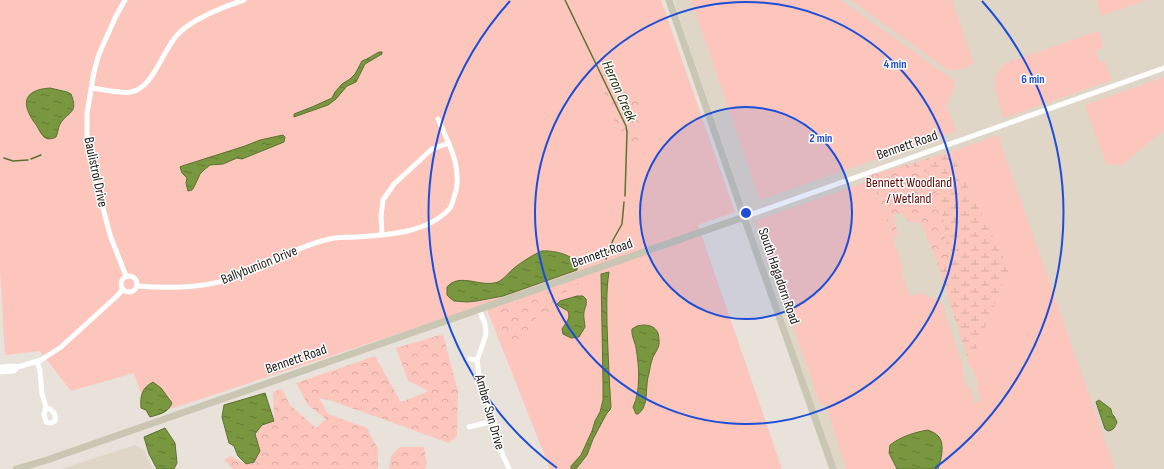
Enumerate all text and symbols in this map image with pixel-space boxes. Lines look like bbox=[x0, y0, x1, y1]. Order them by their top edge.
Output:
text: 4 min bbox=[883, 57, 907, 72]
water label: Herron Creek bbox=[597, 58, 641, 125]
text: 6 min bbox=[1021, 72, 1045, 87]
street label: Bennett Road bbox=[874, 127, 940, 163]
text: 2 min bbox=[810, 131, 832, 146]
street label: Baulistrol Drive bbox=[80, 135, 112, 209]
park label: Bennett Woodland / Wetland bbox=[866, 174, 952, 207]
centre of rings bbox=[739, 206, 753, 220]
street label: South Hagadorn Road bbox=[755, 226, 803, 326]
street label: Bennett Road bbox=[569, 235, 635, 271]
street label: Ballybunion Drive bbox=[218, 242, 300, 288]
street label: Bennett Road bbox=[263, 341, 329, 377]
street label: Amber Sun Drive bbox=[471, 371, 509, 452]

